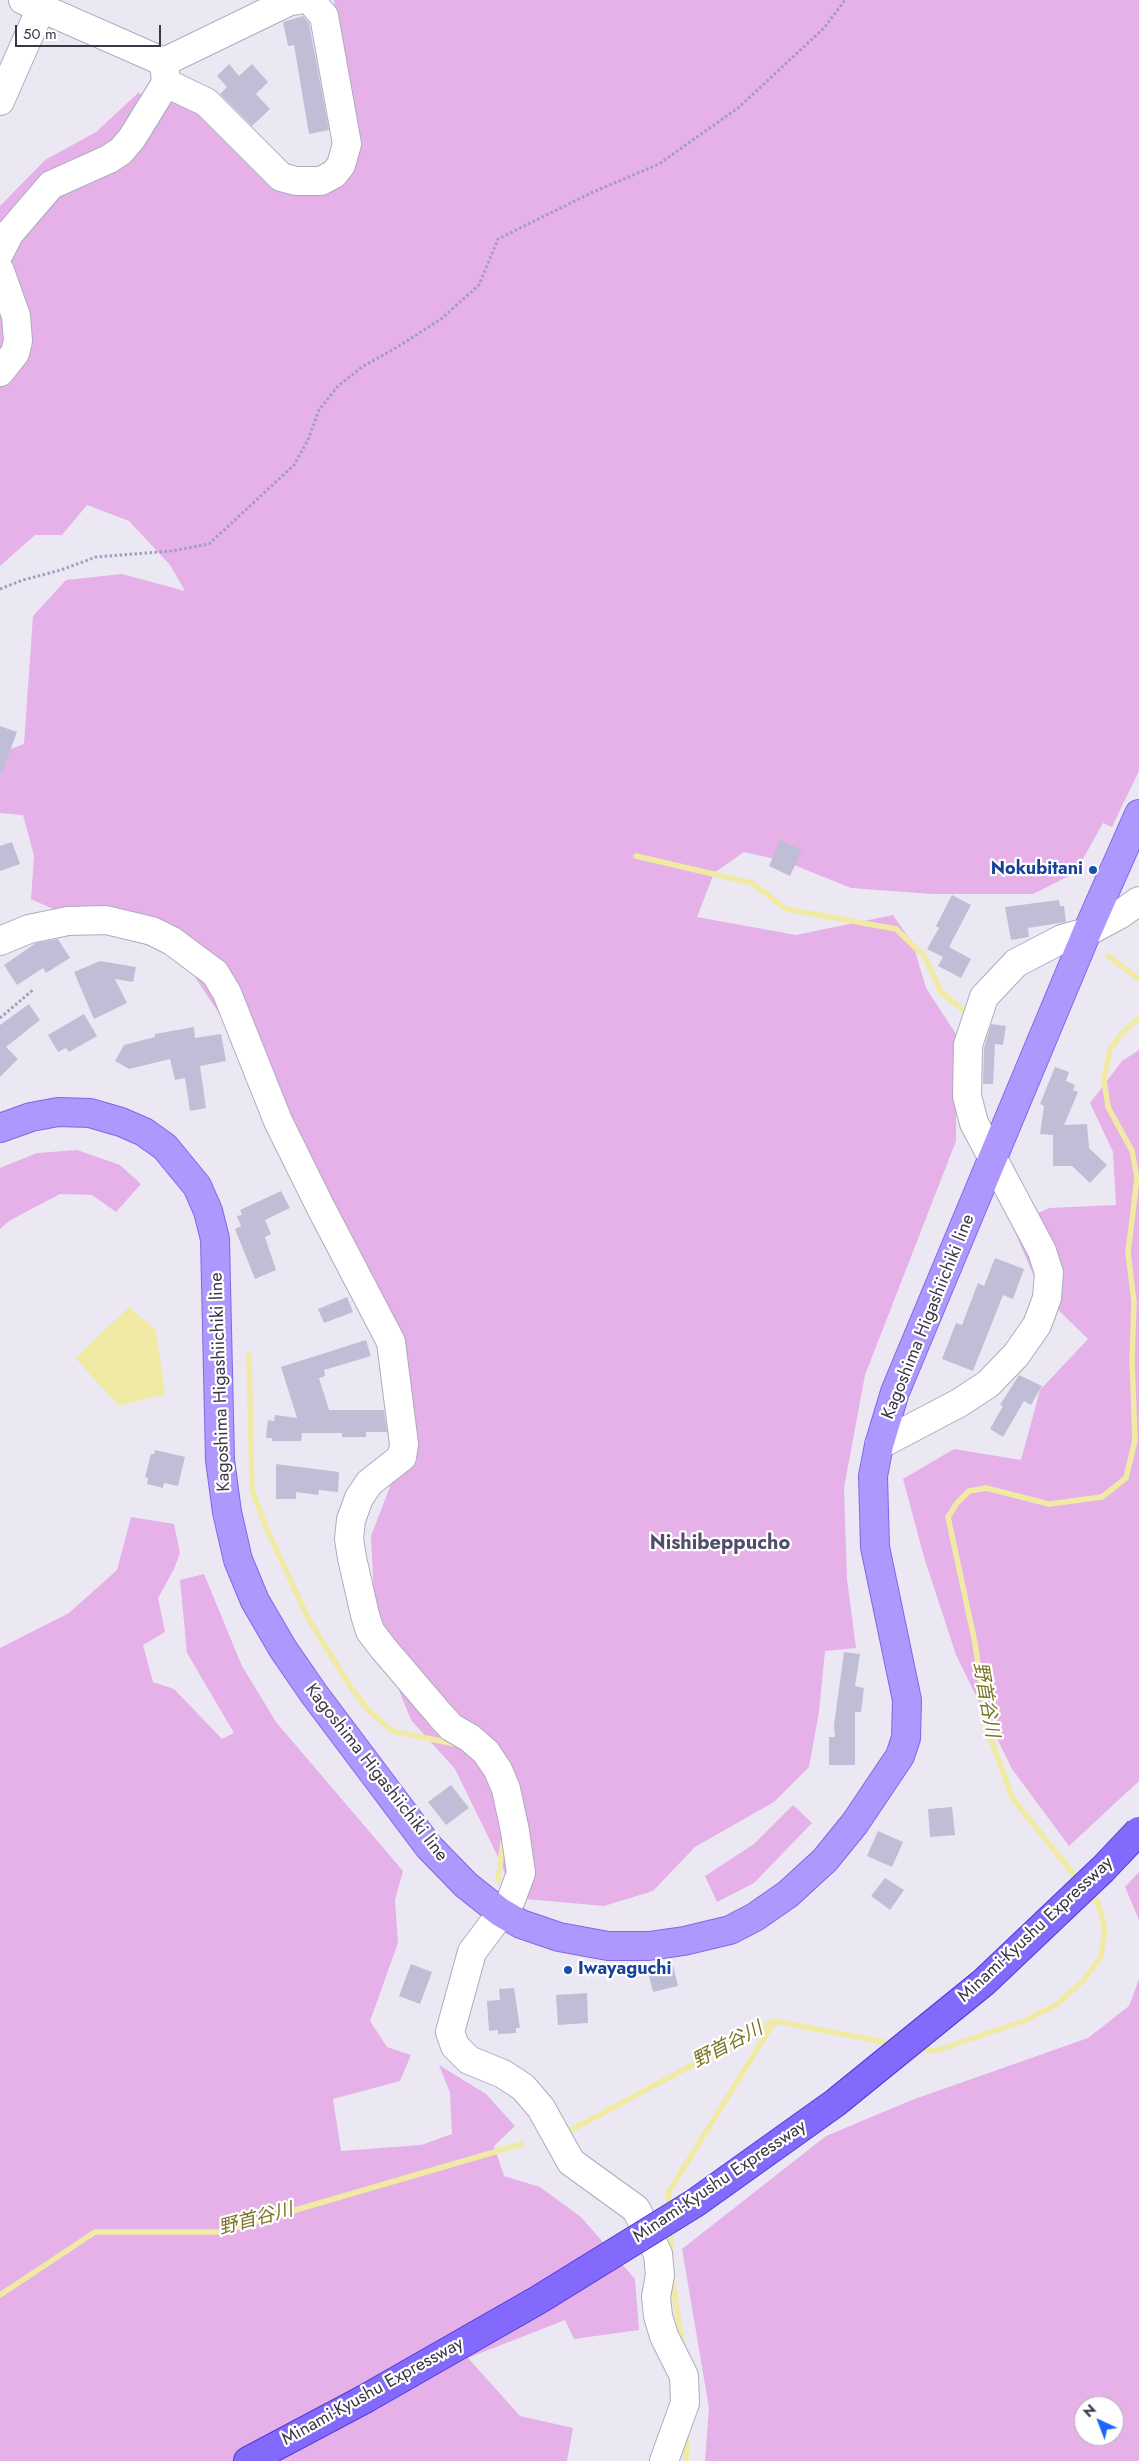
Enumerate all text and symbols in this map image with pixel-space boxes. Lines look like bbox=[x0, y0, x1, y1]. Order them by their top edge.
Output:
scale bar bbox=[18, 15, 164, 47]
text: 50 m bbox=[23, 23, 57, 45]
place label: Nokubitani bbox=[991, 859, 1083, 881]
marker: Nokubitani bbox=[1087, 864, 1099, 876]
street label: Kagoshima Higashiichiki line bbox=[878, 1211, 980, 1423]
street label: Kagoshima Higashiichiki line bbox=[206, 1272, 236, 1492]
district label: Nishibeppucho bbox=[650, 1532, 790, 1556]
water label: 野首谷川 bbox=[967, 1661, 1003, 1739]
street label: Kagoshima Higashiichiki line bbox=[300, 1680, 452, 1866]
street label: Minami-Kyushu Expressway bbox=[954, 1853, 1118, 2007]
place label: Iwayaguchi bbox=[578, 1959, 672, 1981]
marker: Iwayaguchi bbox=[562, 1964, 574, 1976]
water label: 野首谷川 bbox=[689, 2018, 767, 2074]
street label: Minami-Kyushu Expressway bbox=[629, 2116, 811, 2248]
water label: 野首谷川 bbox=[216, 2199, 296, 2241]
street label: Minami-Kyushu Expressway bbox=[279, 2333, 467, 2451]
north arrow bbox=[1074, 2396, 1124, 2446]
text: N bbox=[1079, 2400, 1100, 2422]

